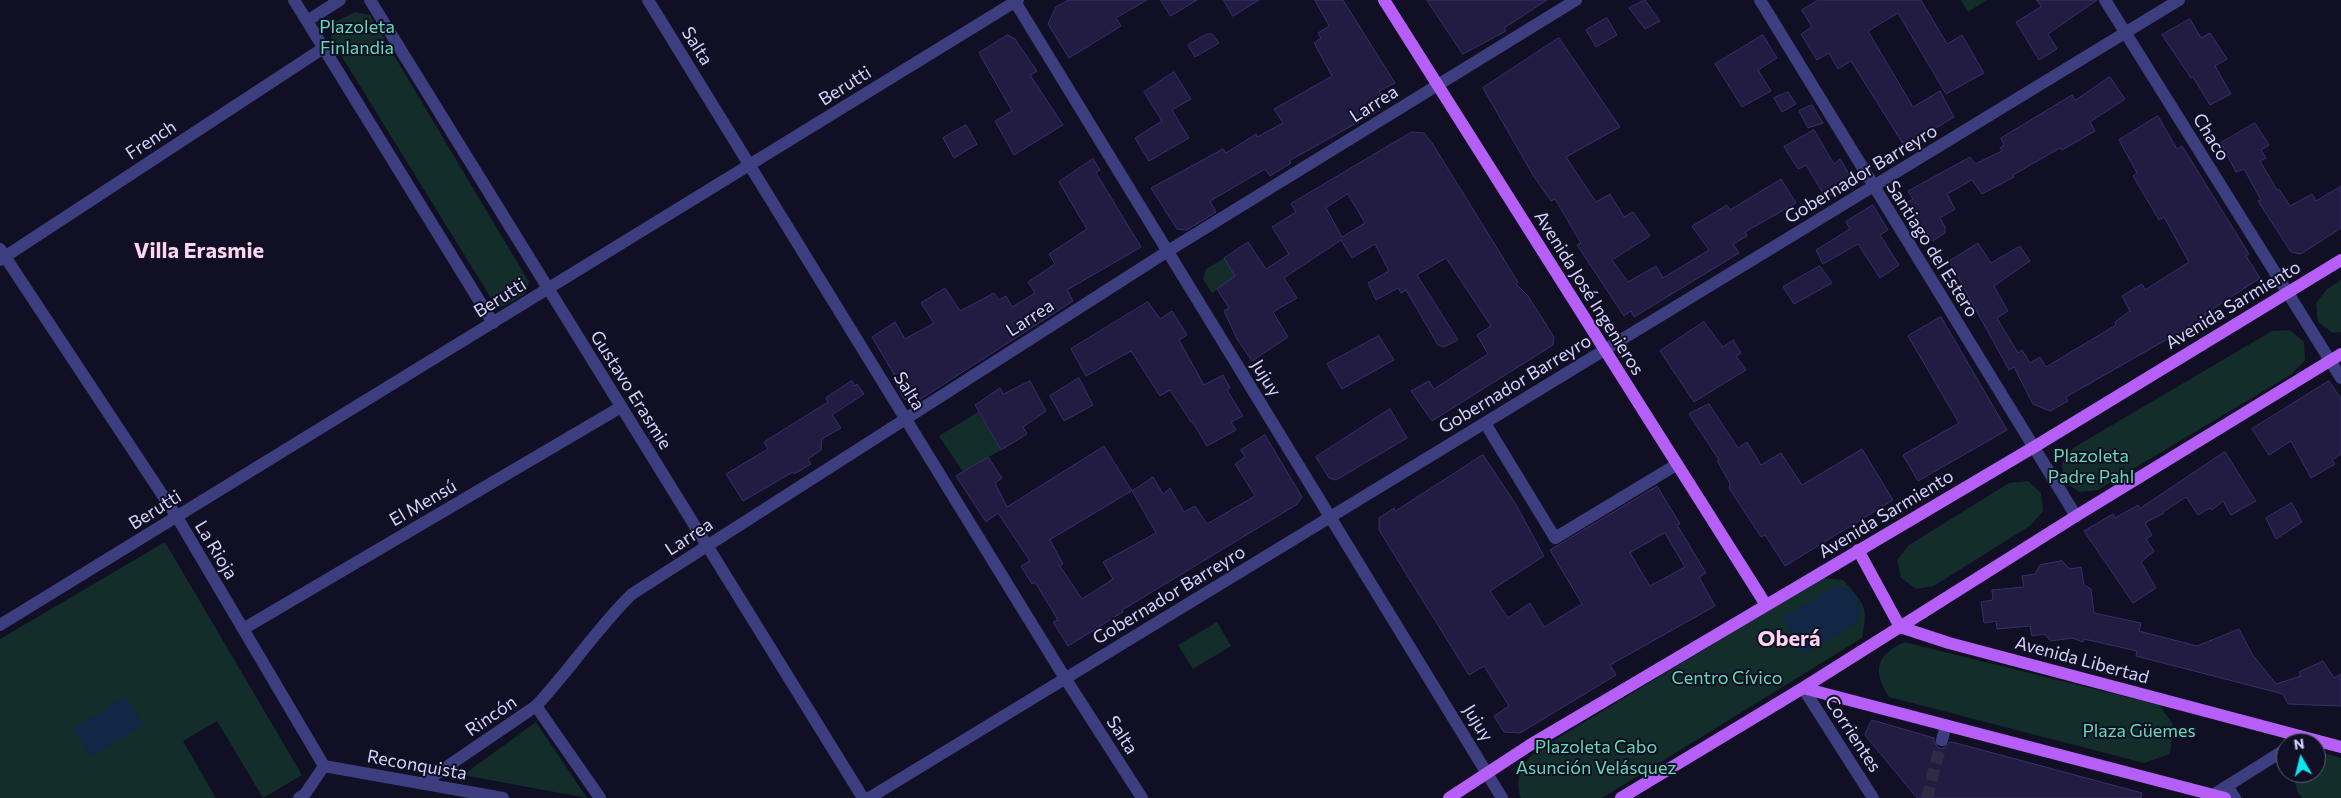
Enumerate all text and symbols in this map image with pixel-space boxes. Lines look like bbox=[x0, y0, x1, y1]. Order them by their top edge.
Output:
park label: Plazoleta Finlandia bbox=[319, 16, 395, 58]
street label: Salta bbox=[677, 23, 717, 69]
street label: Berutti bbox=[815, 62, 875, 110]
street label: Larrea bbox=[1346, 81, 1402, 127]
street label: Chaco bbox=[2188, 109, 2234, 165]
street label: French bbox=[122, 116, 180, 164]
street label: Gobernador Barreyro bbox=[1781, 120, 1941, 228]
street label: Santiago del Estero bbox=[1881, 177, 1983, 321]
street label: Avenida José Ingenieros bbox=[1530, 207, 1648, 379]
district label: Villa Erasmie bbox=[134, 238, 264, 264]
street label: Avenida Sarmiento bbox=[2162, 256, 2304, 354]
street label: Berutti bbox=[470, 274, 530, 322]
street label: Larrea bbox=[1002, 295, 1058, 341]
street label: Gustavo Erasmie bbox=[586, 327, 676, 453]
street label: Gobernador Barreyro bbox=[1435, 330, 1595, 438]
street label: Jujuy bbox=[1246, 356, 1286, 400]
street label: Salta bbox=[889, 368, 929, 414]
park label: Plazoleta Padre Pahl bbox=[2048, 445, 2134, 488]
street label: Avenida Sarmiento bbox=[1815, 465, 1957, 563]
street label: El Mensú bbox=[386, 475, 460, 531]
street label: Berutti bbox=[125, 486, 185, 534]
street label: Larrea bbox=[661, 514, 717, 560]
street label: La Rioja bbox=[190, 517, 242, 583]
street label: Gobernador Barreyro bbox=[1089, 541, 1249, 649]
district label: Oberá bbox=[1758, 626, 1820, 652]
street label: Avenida Libertad bbox=[2013, 632, 2151, 688]
park label: Centro Cívico bbox=[1671, 667, 1783, 689]
street label: Rincón bbox=[461, 691, 521, 741]
street label: Corrientes bbox=[1820, 692, 1886, 776]
street label: Jujuy bbox=[1458, 701, 1498, 745]
street label: Salta bbox=[1102, 712, 1142, 758]
park label: Plaza Güemes bbox=[2082, 720, 2196, 742]
north arrow bbox=[2276, 733, 2326, 783]
text: N bbox=[2293, 734, 2305, 753]
park label: Plazoleta Cabo Asunción Velásquez bbox=[1516, 736, 1676, 779]
street label: Reconquista bbox=[365, 746, 469, 784]

